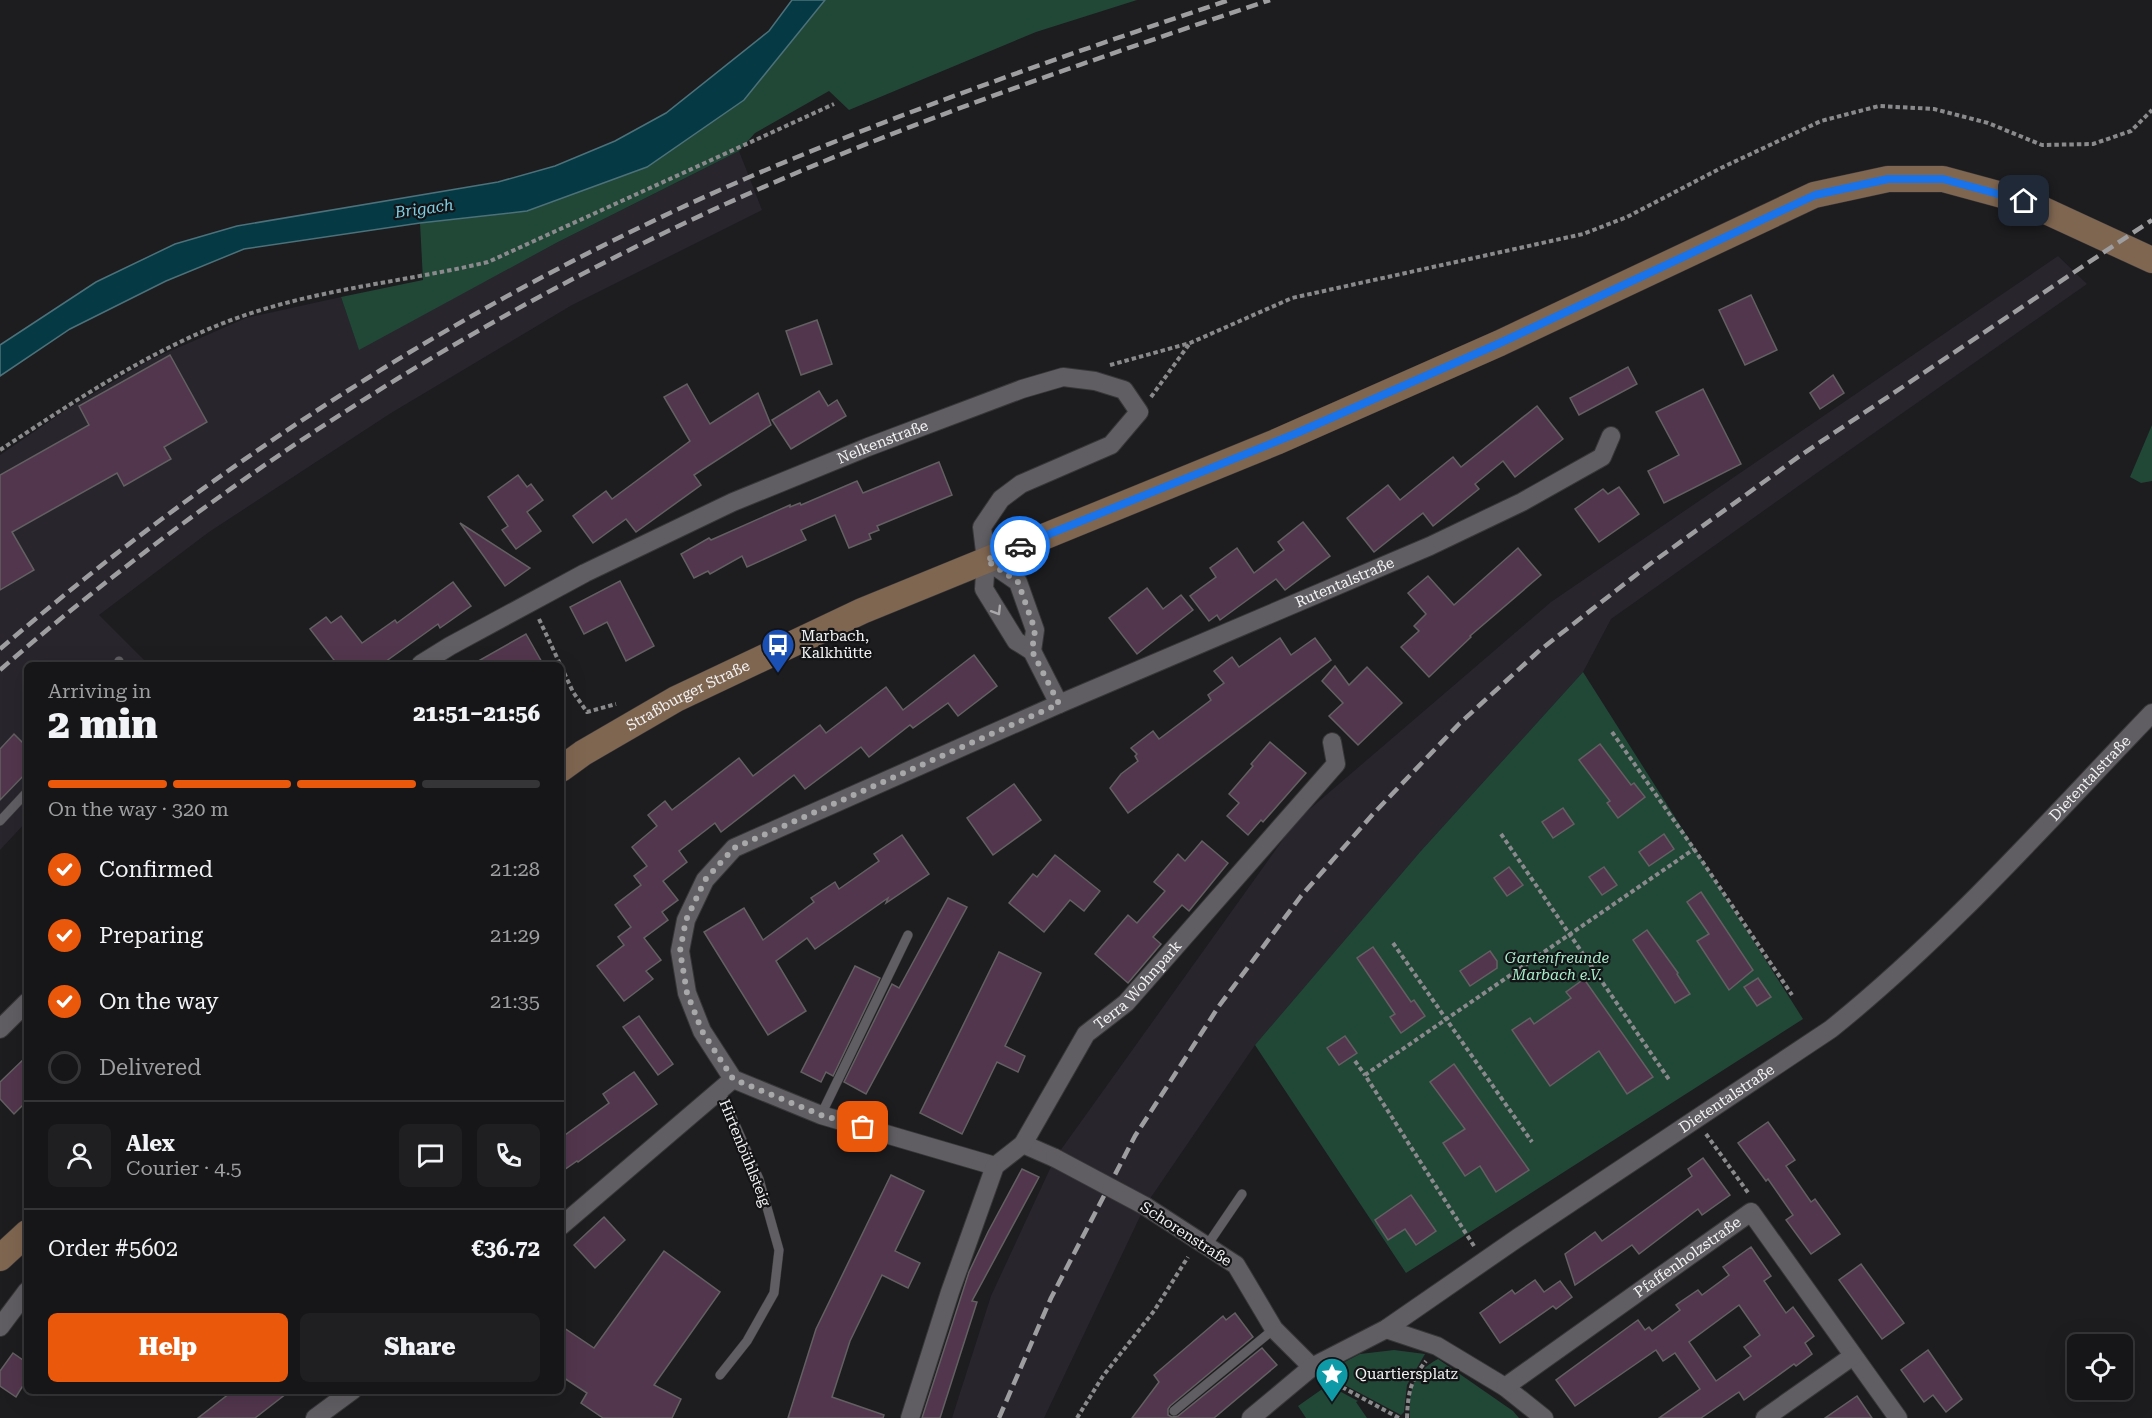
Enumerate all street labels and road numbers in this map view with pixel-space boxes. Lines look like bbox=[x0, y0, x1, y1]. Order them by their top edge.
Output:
street label: Nelkenstraße bbox=[834, 416, 931, 468]
street label: Rutentalstraße bbox=[1293, 553, 1397, 611]
street label: Straßburger Straße bbox=[623, 656, 753, 735]
street label: Dietentalstraße bbox=[2045, 732, 2135, 825]
street label: Terra Wohnpark bbox=[1090, 937, 1186, 1033]
street label: Dietentalstraße bbox=[1676, 1060, 1778, 1137]
street label: Hirtenbühlsteig bbox=[715, 1097, 775, 1210]
street label: Schorenstraße bbox=[1137, 1198, 1235, 1270]
street label: Pfaffenholzstraße bbox=[1630, 1213, 1745, 1301]

